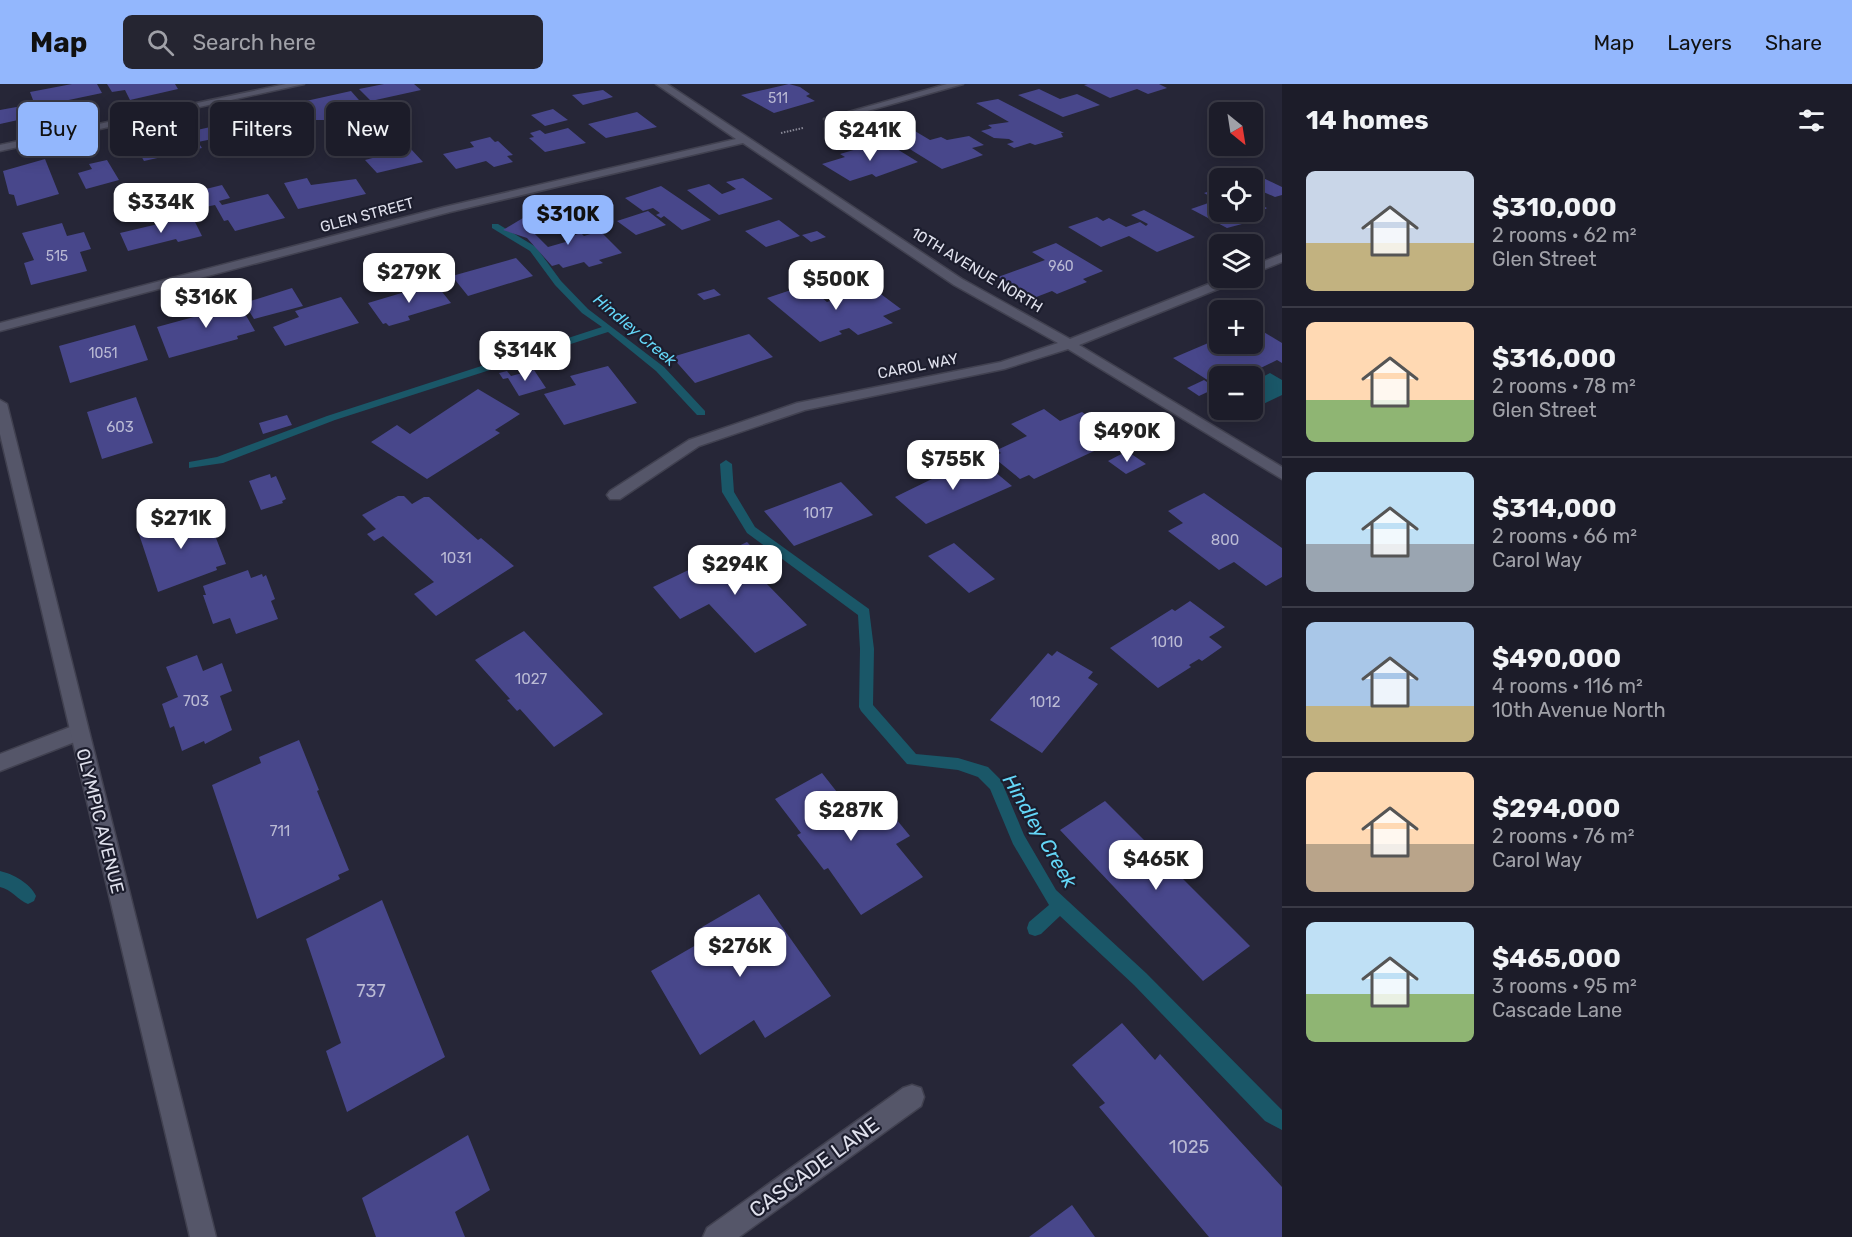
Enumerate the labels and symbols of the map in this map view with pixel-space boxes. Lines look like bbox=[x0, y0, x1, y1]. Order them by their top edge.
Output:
house number: 511 bbox=[768, 90, 788, 107]
north arrow bbox=[1209, 102, 1263, 156]
pin: $241K bbox=[828, 111, 912, 162]
pin: $334K bbox=[119, 183, 203, 234]
street label: GLEN STREET bbox=[318, 194, 416, 236]
pin: $310K bbox=[526, 195, 610, 246]
street label: 10TH AVENUE NORTH bbox=[908, 224, 1046, 316]
house number: 515 bbox=[46, 248, 68, 265]
pin: $279K bbox=[367, 253, 451, 304]
house number: 960 bbox=[1048, 258, 1074, 275]
pin: $500K bbox=[794, 260, 878, 311]
pin: $316K bbox=[164, 278, 248, 329]
water label: Hindley Creek bbox=[590, 290, 681, 371]
pin: $314K bbox=[483, 331, 567, 382]
house number: 1051 bbox=[89, 345, 117, 362]
street label: CAROL WAY bbox=[876, 349, 960, 383]
pin: $490K bbox=[1085, 412, 1169, 463]
house number: 603 bbox=[106, 418, 134, 436]
pin: $755K bbox=[911, 440, 995, 491]
pin: $271K bbox=[139, 499, 223, 550]
house number: 1017 bbox=[803, 504, 833, 522]
house number: 800 bbox=[1211, 531, 1239, 549]
pin: $294K bbox=[693, 545, 777, 596]
house number: 1031 bbox=[440, 549, 472, 567]
house number: 1010 bbox=[1151, 633, 1183, 651]
house number: 1027 bbox=[515, 670, 548, 688]
house number: 703 bbox=[183, 692, 209, 710]
house number: 1012 bbox=[1029, 693, 1061, 711]
street label: OLYMPIC AVENUE bbox=[71, 746, 129, 896]
water label: Hindley Creek bbox=[998, 770, 1083, 893]
pin: $287K bbox=[809, 791, 893, 842]
house number: 711 bbox=[270, 822, 290, 840]
pin: $465K bbox=[1114, 840, 1198, 891]
pin: $276K bbox=[698, 927, 782, 978]
house number: 737 bbox=[356, 980, 386, 1002]
street label: CASCADE LANE bbox=[744, 1112, 884, 1222]
house number: 1025 bbox=[1169, 1136, 1209, 1158]

